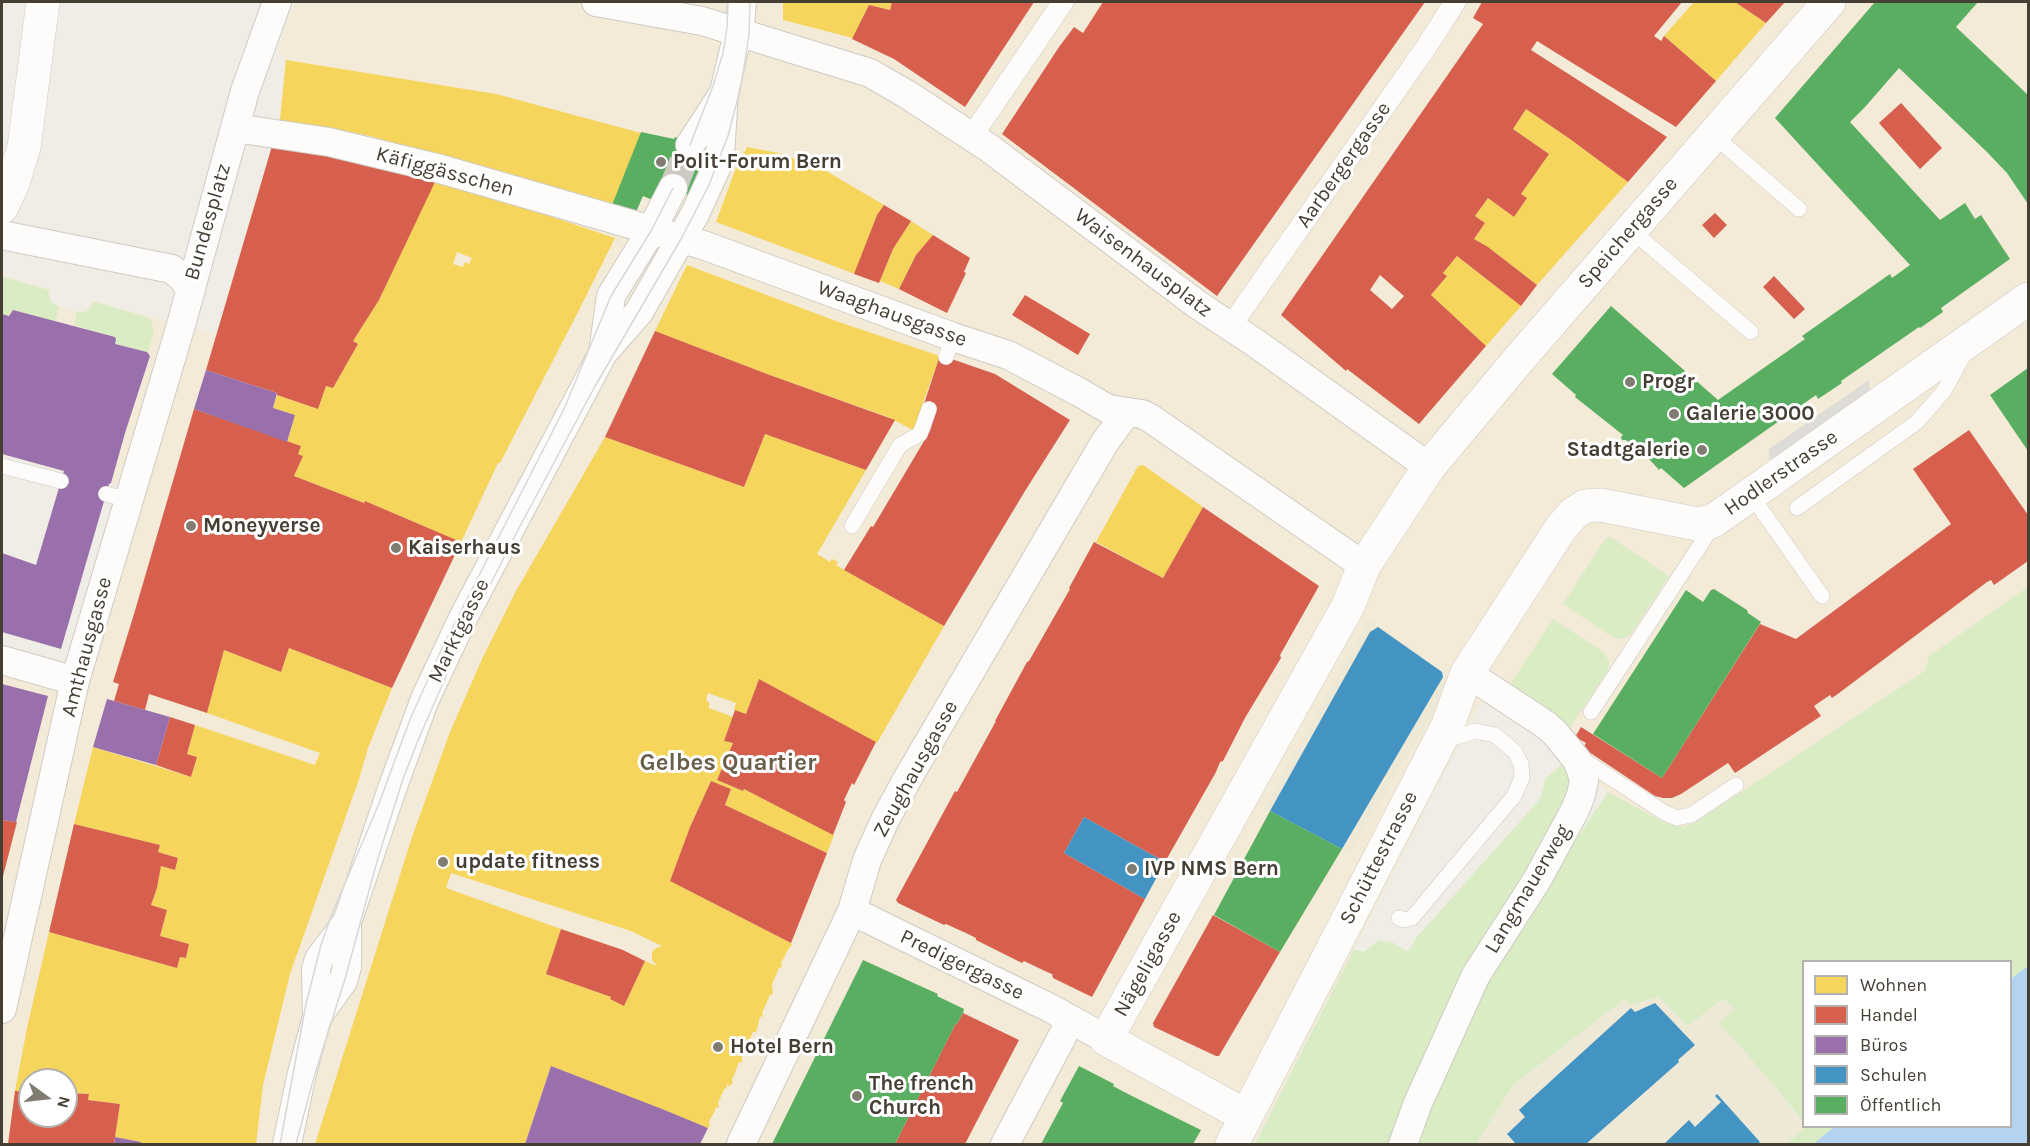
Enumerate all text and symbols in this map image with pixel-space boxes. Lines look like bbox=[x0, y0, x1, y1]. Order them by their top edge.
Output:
street label: Aarbergergasse bbox=[1291, 97, 1397, 233]
street label: Käfiggässchen bbox=[373, 141, 517, 203]
place label: Polit-Forum Bern bbox=[673, 149, 842, 175]
marker: Polit-Forum Bern bbox=[654, 155, 668, 169]
street label: Bundesplatz bbox=[179, 161, 237, 283]
street label: Speichergasse bbox=[1573, 172, 1683, 294]
street label: Waisenhausplatz bbox=[1069, 203, 1217, 323]
street label: Waaghausgasse bbox=[814, 275, 970, 353]
place label: Progr bbox=[1642, 369, 1695, 395]
marker: Progr bbox=[1623, 375, 1637, 389]
place label: Galerie 3000 bbox=[1686, 401, 1815, 427]
marker: Galerie 3000 bbox=[1667, 407, 1681, 421]
street label: Hodlerstrasse bbox=[1719, 424, 1843, 522]
place label: Stadtgalerie bbox=[1567, 437, 1690, 463]
marker: Stadtgalerie bbox=[1695, 443, 1709, 457]
place label: Moneyverse bbox=[203, 513, 321, 539]
marker: Moneyverse bbox=[184, 519, 198, 533]
place label: Kaiserhaus bbox=[408, 535, 521, 561]
marker: Kaiserhaus bbox=[389, 541, 403, 555]
street label: Amthausgasse bbox=[56, 574, 118, 720]
street label: Marktgasse bbox=[423, 575, 495, 687]
street label: Zeughausgasse bbox=[868, 696, 964, 842]
district label: Gelbes Quartier bbox=[640, 749, 816, 777]
street label: Schüttestrasse bbox=[1335, 787, 1423, 929]
street label: Langmauerweg bbox=[1480, 820, 1576, 958]
place label: update fitness bbox=[455, 849, 600, 875]
marker: update fitness bbox=[436, 855, 450, 869]
place label: IVP NMS Bern bbox=[1144, 856, 1279, 882]
marker: IVP NMS Bern bbox=[1125, 862, 1139, 876]
street label: Nägeligasse bbox=[1109, 907, 1187, 1021]
street label: Predigergasse bbox=[896, 924, 1028, 1006]
legend bbox=[1802, 960, 2012, 1128]
text: Wohnen bbox=[1860, 974, 1927, 996]
text: Handel bbox=[1860, 1004, 1918, 1026]
place label: Hotel Bern bbox=[730, 1034, 834, 1060]
text: Büros bbox=[1860, 1034, 1908, 1056]
marker: Hotel Bern bbox=[711, 1040, 725, 1054]
text: Schulen bbox=[1860, 1064, 1927, 1086]
north arrow bbox=[18, 1068, 78, 1128]
place label: The french Church bbox=[869, 1071, 974, 1121]
marker: The french Church bbox=[850, 1089, 864, 1103]
text: N bbox=[53, 1094, 75, 1110]
text: Öffentlich bbox=[1860, 1094, 1941, 1116]

